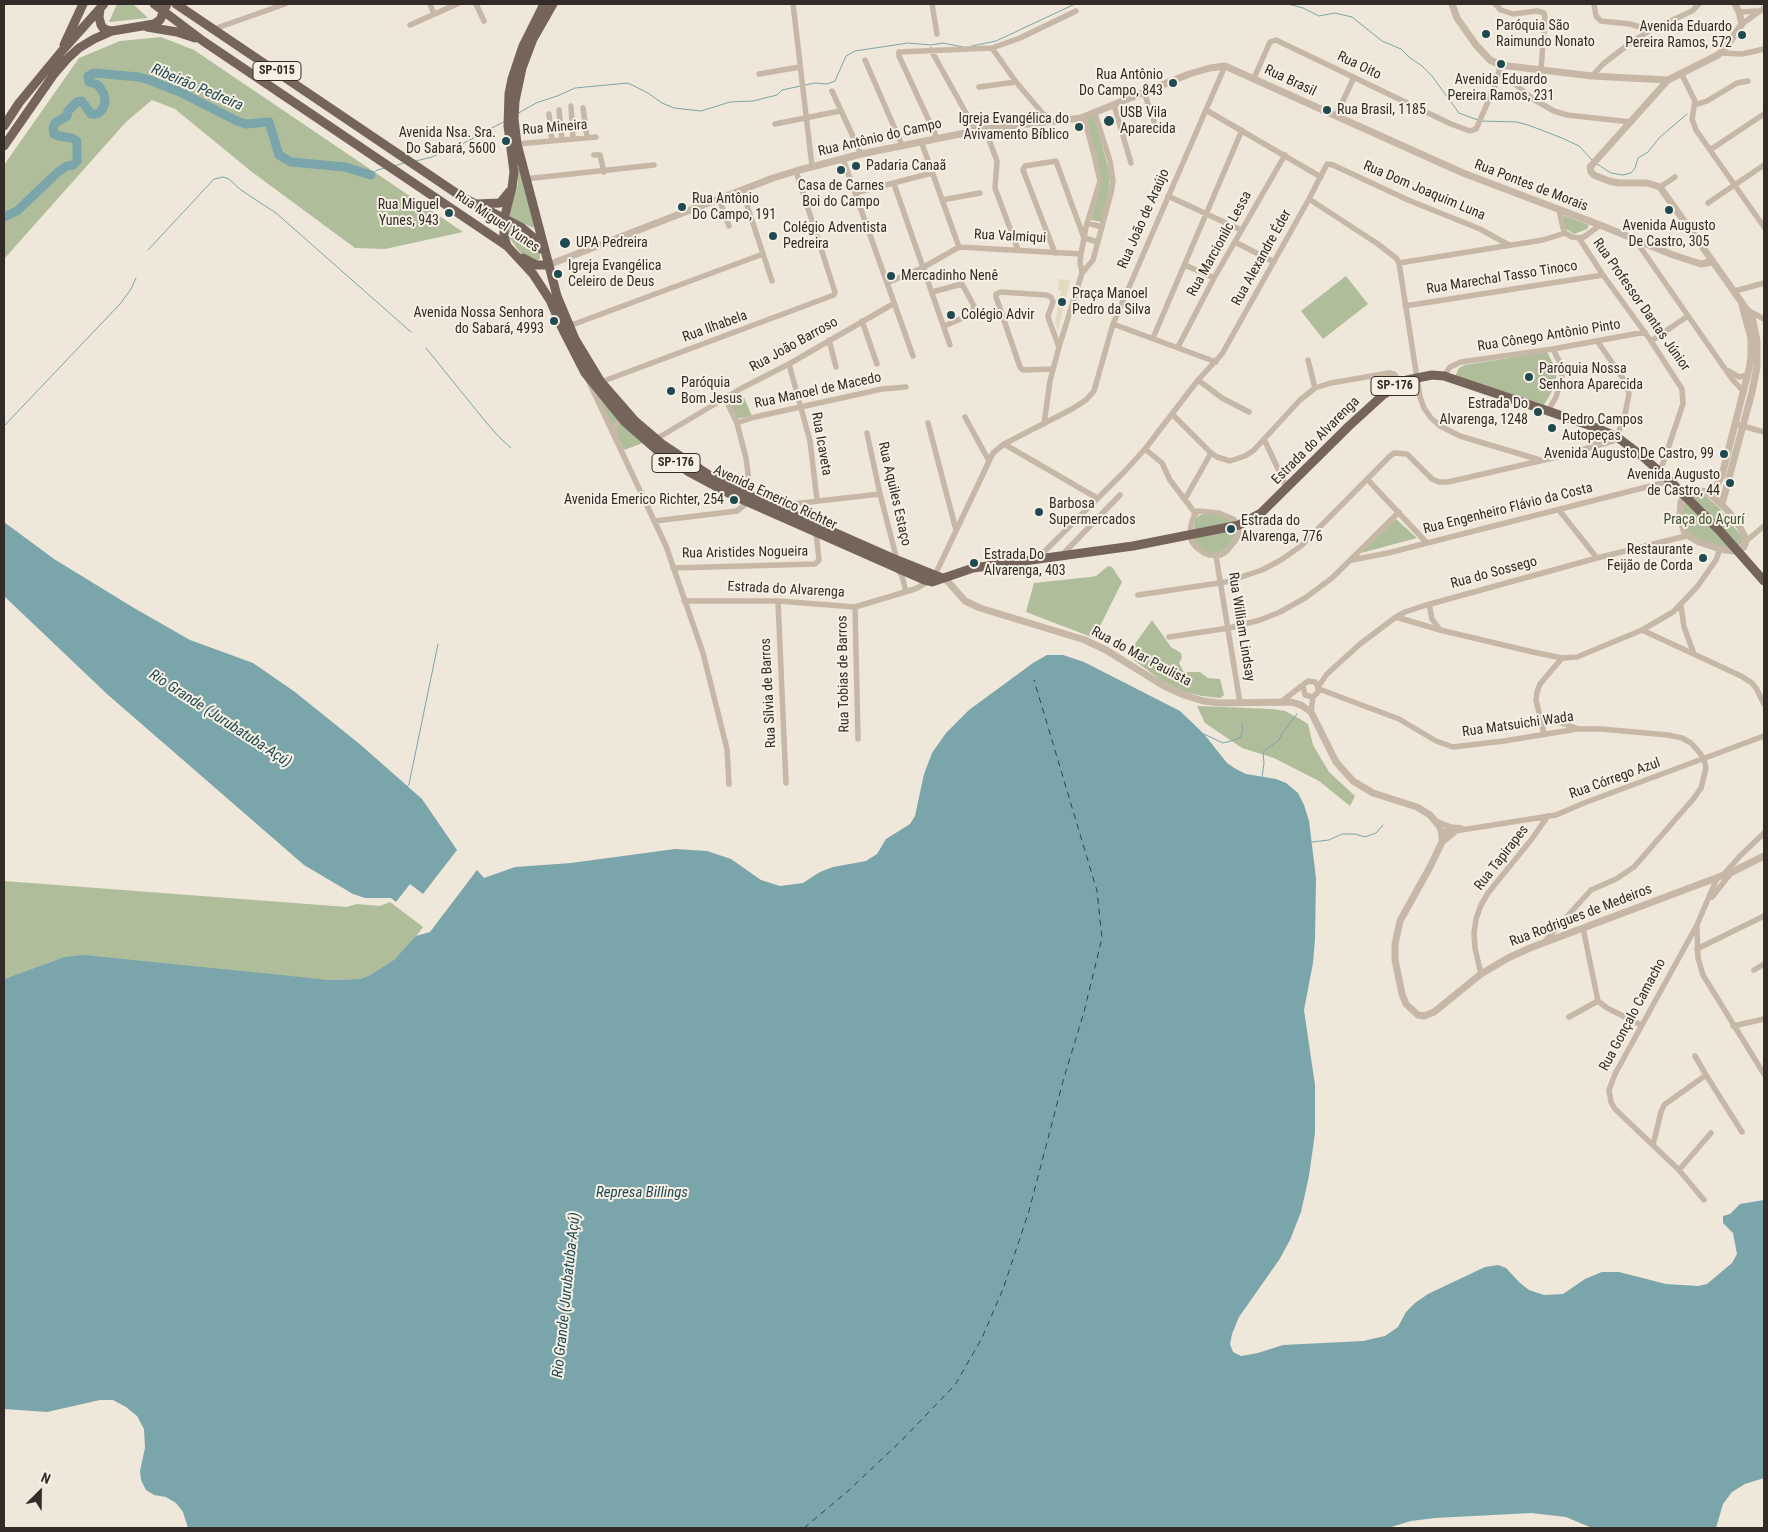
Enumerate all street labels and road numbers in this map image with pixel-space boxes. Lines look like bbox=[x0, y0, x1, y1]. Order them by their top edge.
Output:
street label: Rua Oito bbox=[1334, 48, 1384, 84]
road number: SP-015 bbox=[253, 61, 301, 80]
street label: Rua Brasil bbox=[1261, 62, 1319, 100]
street label: Rua Antônio do Campo bbox=[816, 116, 944, 160]
street label: Rua Mineira bbox=[522, 117, 588, 139]
street label: Rua Pontes de Morais bbox=[1472, 157, 1590, 215]
street label: Rua Dom Joaquim Luna bbox=[1361, 158, 1487, 224]
street label: Rua João de Araújo bbox=[1115, 167, 1173, 271]
street label: Rua Miguel Yunes bbox=[452, 188, 542, 256]
street label: Rua Marcionilc Lessa bbox=[1184, 188, 1256, 300]
street label: Rua Alexandre Éder bbox=[1229, 207, 1295, 309]
street label: Rua Valmiqui bbox=[973, 227, 1047, 247]
street label: Rua Professor Dantas Júnior bbox=[1589, 236, 1693, 374]
street label: Rua Marechal Tasso Tinoco bbox=[1425, 258, 1579, 298]
street label: Rua Ilhabela bbox=[680, 308, 750, 346]
street label: Rua João Barroso bbox=[747, 314, 841, 376]
street label: Rua Cônego Antônio Pinto bbox=[1476, 316, 1622, 356]
street label: Rua Manoel de Macedo bbox=[753, 369, 883, 413]
road number: SP-176 bbox=[1371, 376, 1419, 396]
street label: Estrada do Alvarenga bbox=[1269, 394, 1363, 488]
street label: Rua Icaveta bbox=[807, 411, 835, 477]
street label: Rua Aquiles Estaço bbox=[874, 440, 914, 548]
road number: SP-176 bbox=[652, 453, 700, 472]
street label: Avenida Emerico Richter bbox=[711, 462, 839, 534]
street label: Rua Engenheiro Flávio da Costa bbox=[1422, 480, 1594, 538]
street label: Rua Aristides Nogueira bbox=[682, 543, 808, 563]
street label: Rua do Sossego bbox=[1449, 553, 1539, 593]
street label: Rua William Lindsay bbox=[1224, 571, 1258, 683]
street label: Estrada do Alvarenga bbox=[727, 579, 845, 601]
street label: Rua Tobias de Barros bbox=[835, 615, 853, 733]
street label: Rua do Mar Paulista bbox=[1088, 624, 1194, 690]
street label: Rua Sílvia de Barros bbox=[758, 638, 780, 748]
street label: Rua Matsuichi Wada bbox=[1461, 709, 1575, 741]
street label: Rua Córrego Azul bbox=[1567, 755, 1663, 803]
street label: Rua Tapirapes bbox=[1471, 822, 1533, 894]
street label: Rua Rodrigues de Medeiros bbox=[1508, 881, 1654, 951]
street label: Rua Gonçalo Camacho bbox=[1596, 956, 1670, 1074]

